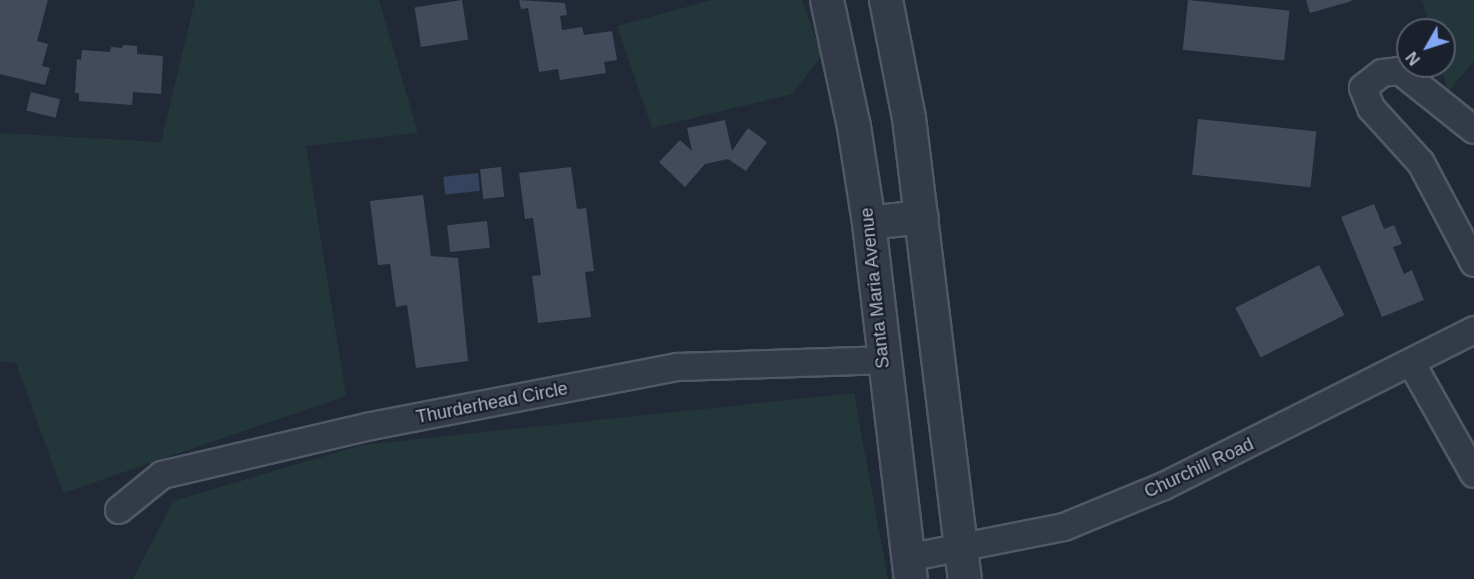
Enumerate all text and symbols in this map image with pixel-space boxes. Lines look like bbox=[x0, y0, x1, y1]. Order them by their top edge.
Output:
north arrow bbox=[1396, 18, 1456, 78]
text: N bbox=[1403, 49, 1423, 68]
street label: Santa Maria Avenue bbox=[856, 206, 894, 370]
street label: Thurderhead Circle bbox=[414, 378, 570, 428]
street label: Churchill Road bbox=[1141, 433, 1257, 503]

